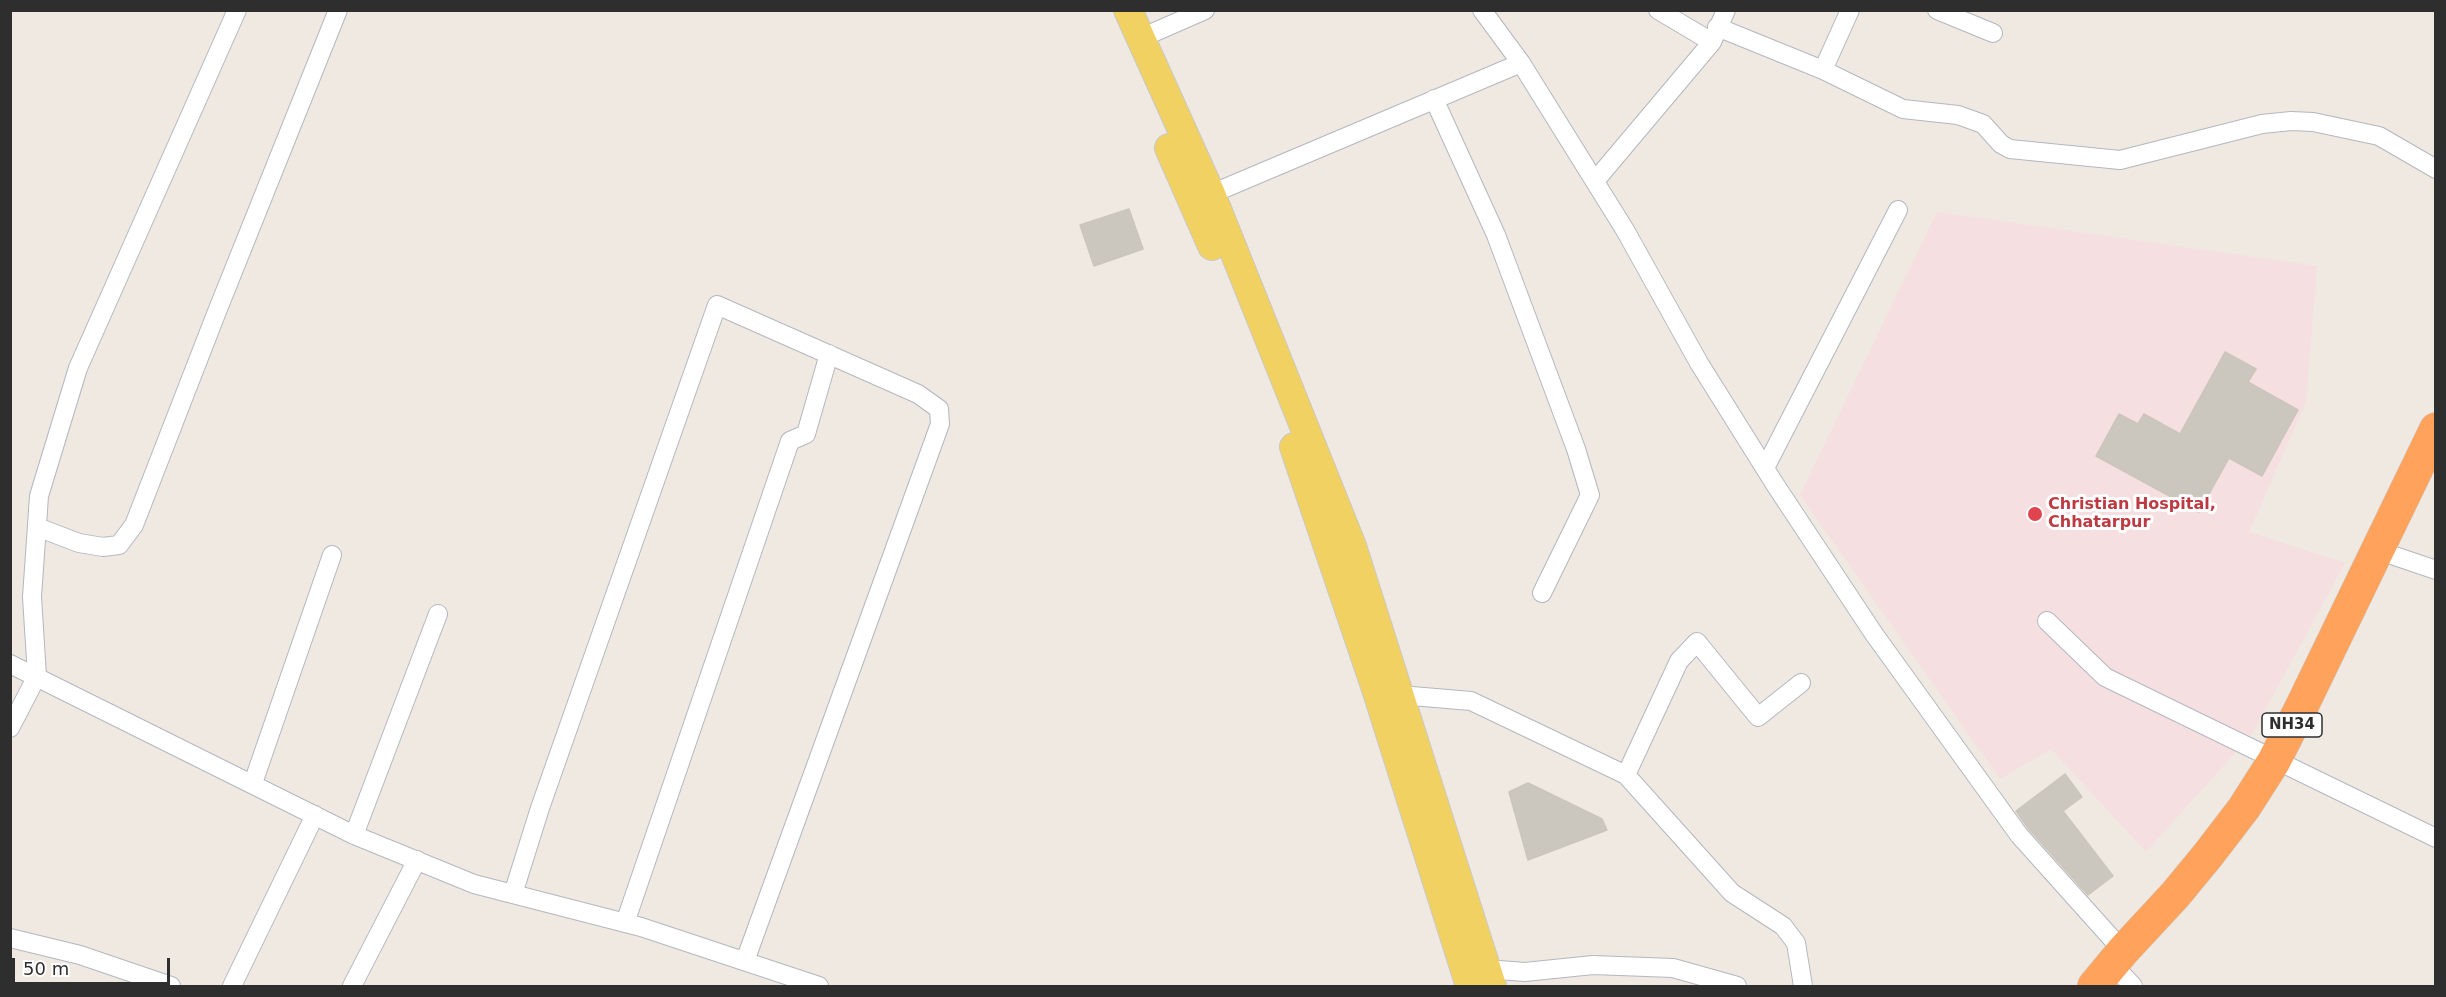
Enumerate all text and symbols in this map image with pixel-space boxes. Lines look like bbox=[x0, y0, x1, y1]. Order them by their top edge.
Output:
place label: Christian Hospital, Chhatarpur bbox=[2048, 495, 2216, 533]
marker: Christian Hospital, Chhatarpur bbox=[2026, 505, 2044, 523]
road number: NH34 bbox=[2262, 713, 2322, 737]
scale bar bbox=[15, 946, 172, 984]
text: 50 m bbox=[23, 958, 69, 979]

